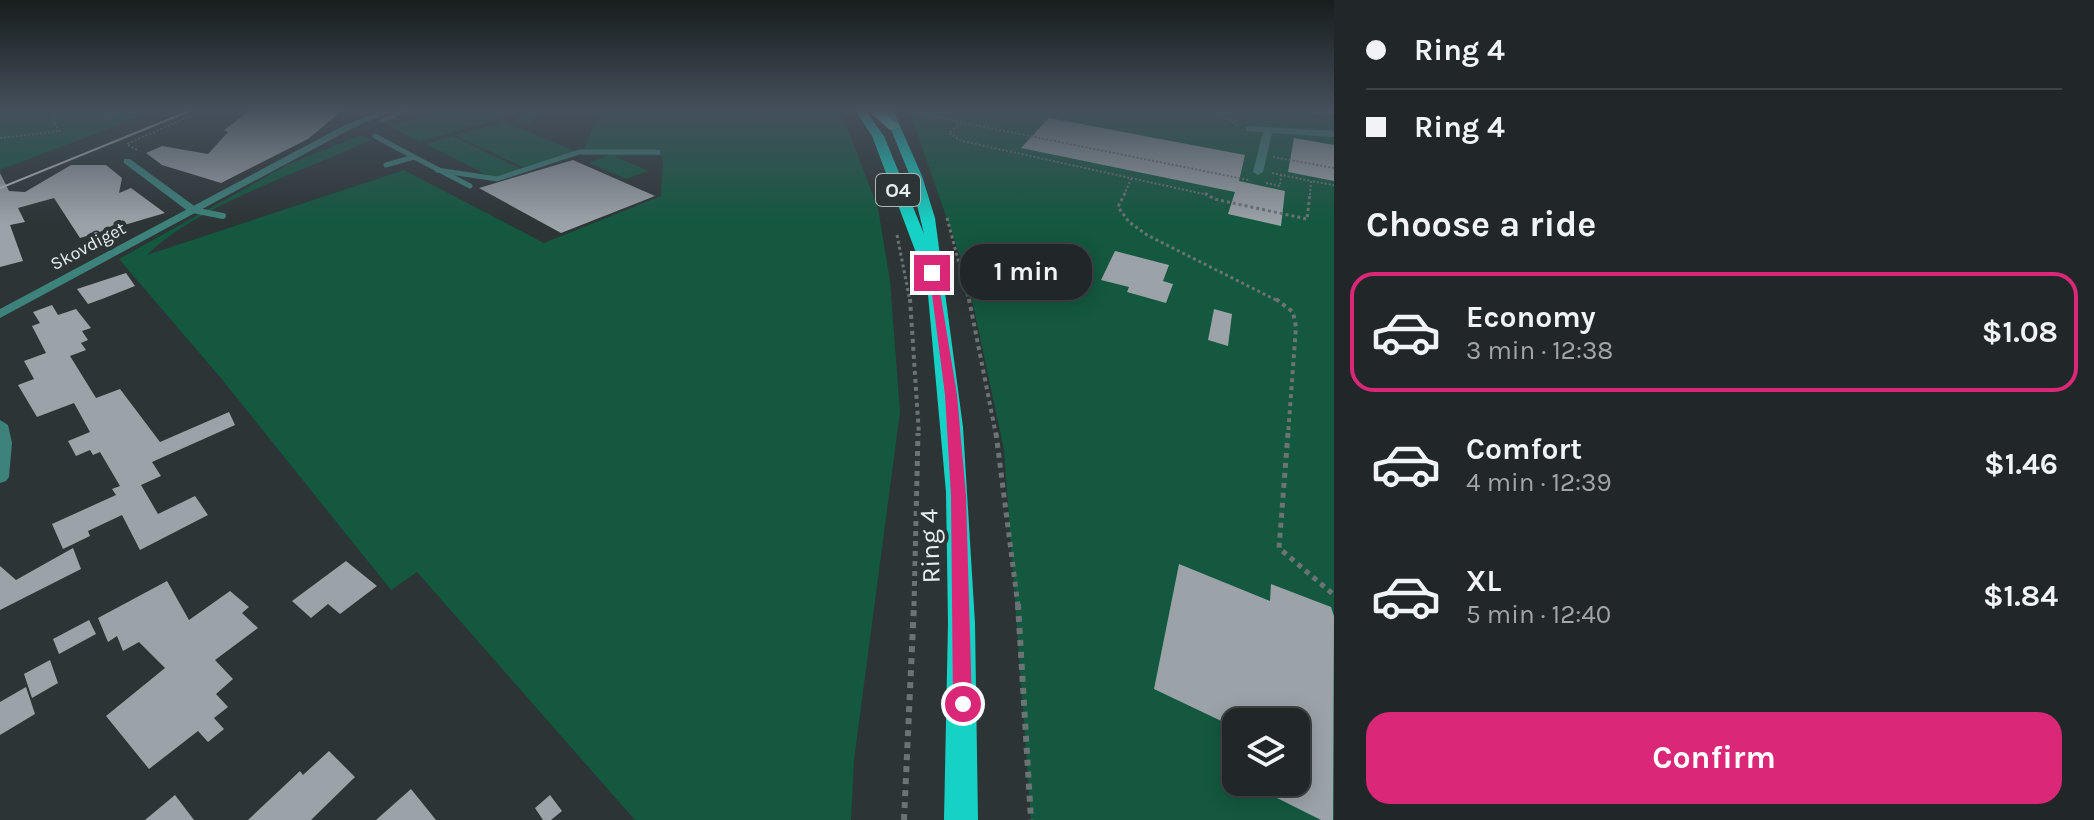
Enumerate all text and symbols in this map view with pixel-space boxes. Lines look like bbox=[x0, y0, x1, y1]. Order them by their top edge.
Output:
text: Ring 4 bbox=[1414, 32, 1505, 68]
text: Ring 4 bbox=[1414, 109, 1505, 145]
road number: O4 bbox=[876, 174, 920, 206]
text: Choose a ride bbox=[1366, 203, 1596, 245]
street label: Skovdiget bbox=[47, 217, 130, 275]
callout: 1 min bbox=[960, 245, 1092, 301]
route end bbox=[914, 255, 950, 291]
text: 1 min bbox=[993, 256, 1059, 287]
icon: car bbox=[1370, 296, 1442, 368]
text: Economy bbox=[1466, 299, 1596, 335]
text: $1.08 bbox=[1982, 314, 2058, 350]
text: 3 min · 12:38 bbox=[1466, 335, 1613, 366]
icon: car bbox=[1370, 428, 1442, 500]
text: Comfort bbox=[1466, 431, 1582, 467]
text: $1.46 bbox=[1984, 446, 2058, 482]
text: 4 min · 12:39 bbox=[1466, 467, 1612, 498]
street label: Ring 4 bbox=[913, 508, 947, 584]
icon: car bbox=[1370, 560, 1442, 632]
text: XL bbox=[1466, 563, 1501, 599]
text: $1.84 bbox=[1983, 578, 2058, 614]
text: 5 min · 12:40 bbox=[1466, 599, 1611, 630]
route start bbox=[945, 686, 981, 722]
map controls bbox=[1222, 708, 1310, 796]
button: layers bbox=[1222, 708, 1310, 796]
button: Confirm bbox=[1366, 712, 2062, 804]

